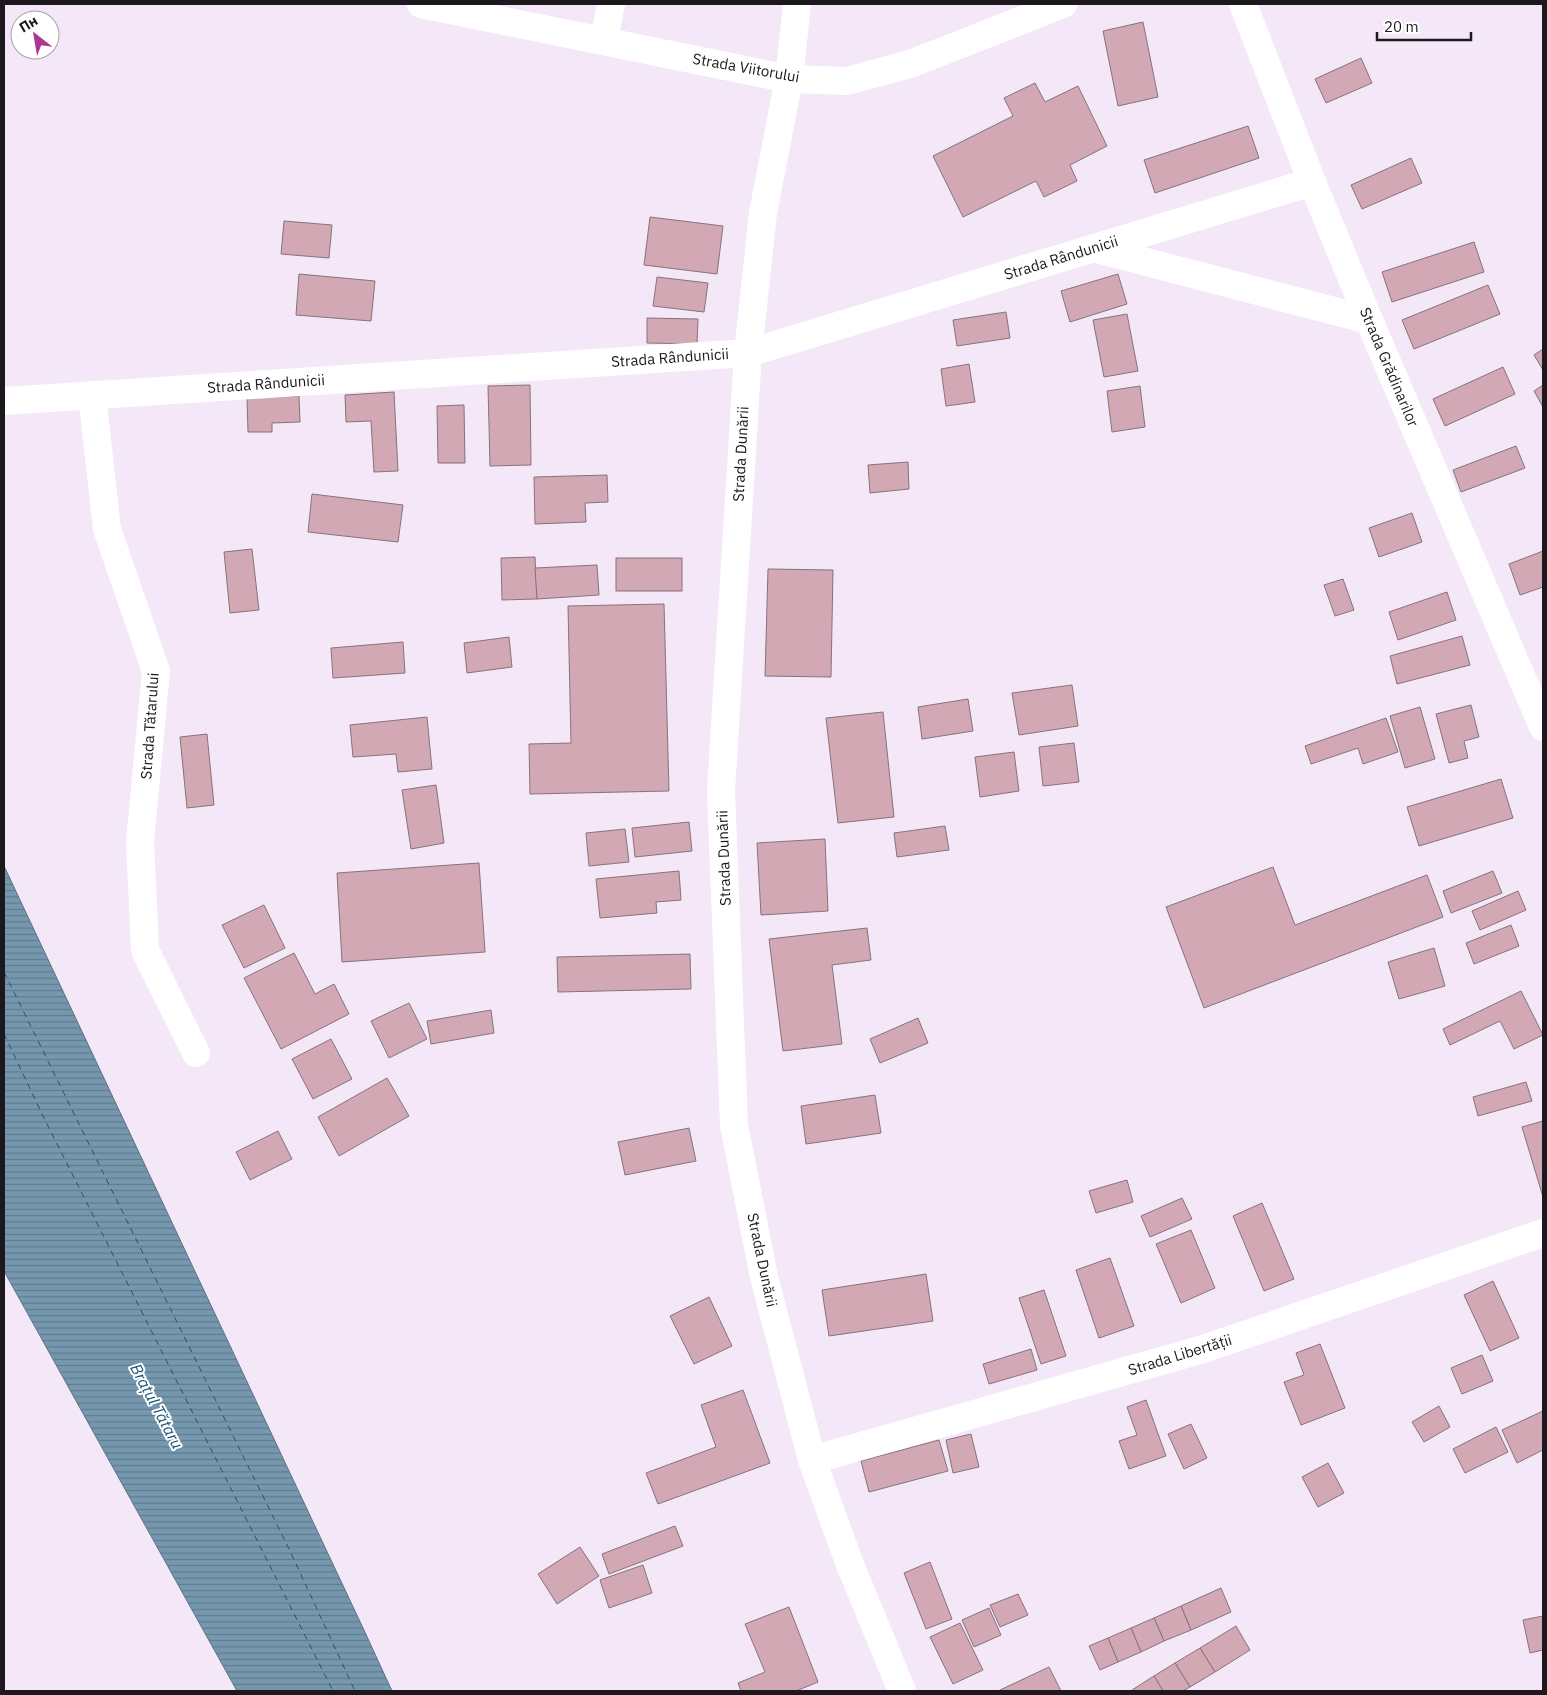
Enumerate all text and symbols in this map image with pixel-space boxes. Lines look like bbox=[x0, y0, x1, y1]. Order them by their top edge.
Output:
north arrow bbox=[10, 10, 60, 60]
scale bar bbox=[1377, 10, 1471, 42]
text: Пн bbox=[16, 11, 41, 36]
text: 20 m bbox=[1384, 17, 1419, 36]
street label: Strada Viitorului bbox=[691, 49, 801, 86]
street label: Strada Rândunicii bbox=[1002, 231, 1120, 284]
street label: Strada Grădinarilor bbox=[1356, 304, 1423, 430]
street label: Strada Rândunicii bbox=[610, 344, 730, 371]
street label: Strada Rândunicii bbox=[206, 370, 326, 397]
street label: Strada Dunării bbox=[729, 406, 752, 502]
street label: Strada Tătarului bbox=[136, 672, 163, 780]
street label: Strada Dunării bbox=[712, 810, 735, 906]
street label: Strada Dunării bbox=[743, 1211, 782, 1309]
street label: Strada Libertății bbox=[1126, 1330, 1234, 1379]
water label: Brațul Tătaru bbox=[126, 1360, 188, 1452]

